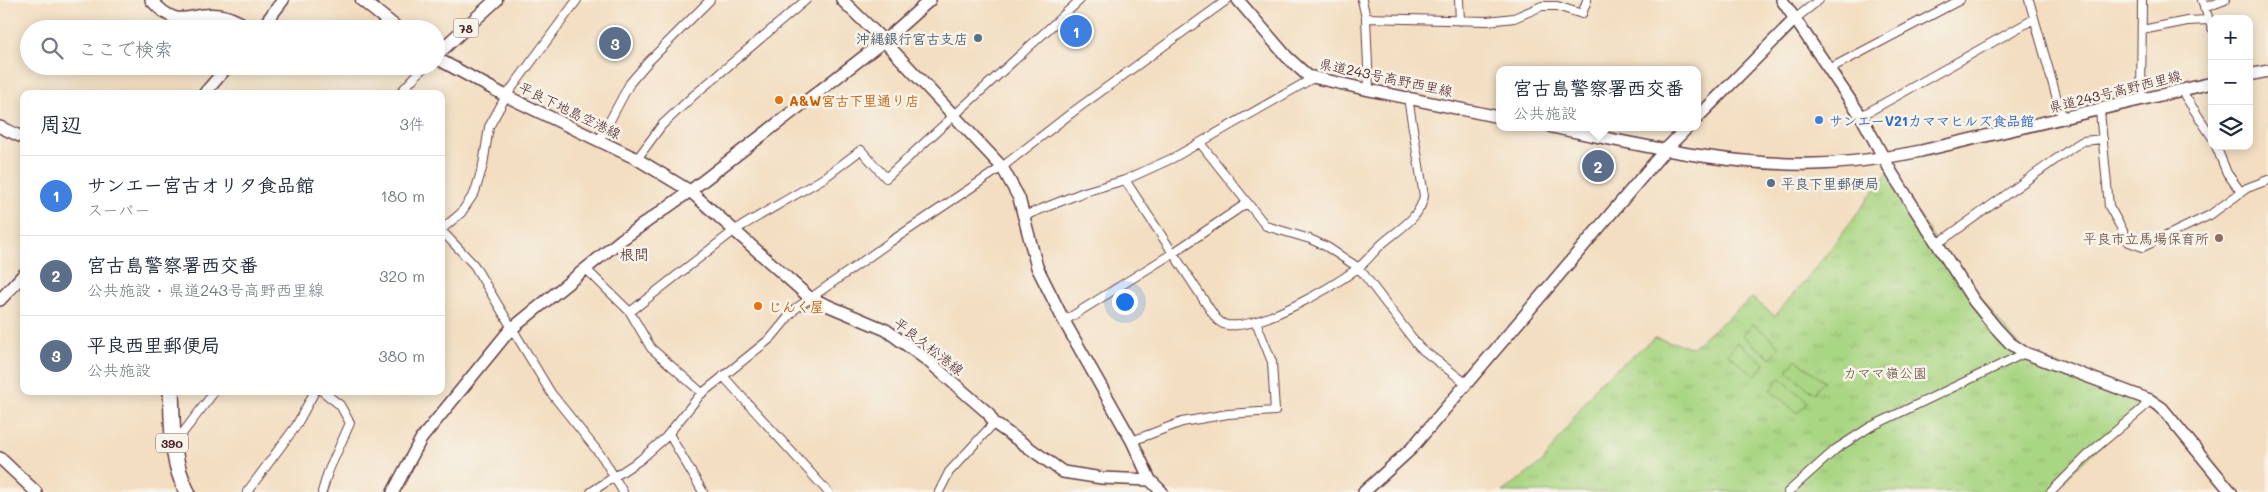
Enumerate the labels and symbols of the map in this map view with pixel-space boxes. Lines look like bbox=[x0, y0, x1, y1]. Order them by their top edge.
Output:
pin: 1 bbox=[1060, 12, 1092, 50]
road number: 78 bbox=[454, 18, 478, 38]
pin: 3 bbox=[599, 24, 631, 62]
place label: 沖縄銀行宮古支店 bbox=[856, 29, 968, 48]
marker: 沖縄銀行宮古支店 bbox=[972, 32, 984, 44]
street label: 県道243号高野西里線 bbox=[1317, 54, 1455, 100]
street label: 県道243号高野西里線 bbox=[2047, 65, 2183, 117]
street label: 平良下地島空港線 bbox=[516, 77, 624, 143]
place label: A&W宮古下里通り店 bbox=[789, 91, 919, 110]
marker: A&W宮古下里通り店 bbox=[773, 94, 785, 106]
place label: サンエーV21カママヒルズ食品館 bbox=[1829, 111, 2034, 130]
marker: サンエーV21カママヒルズ食品館 bbox=[1813, 114, 1825, 126]
pin: 2 bbox=[1582, 147, 1614, 185]
place label: 平良下里郵便局 bbox=[1781, 174, 1879, 193]
marker: 平良下里郵便局 bbox=[1765, 177, 1777, 189]
place label: 平良市立馬場保育所 bbox=[2083, 229, 2209, 248]
marker: 平良市立馬場保育所 bbox=[2213, 232, 2225, 244]
district label: 根間 bbox=[619, 244, 649, 264]
your location bbox=[1112, 289, 1138, 315]
place label: じんく屋 bbox=[768, 297, 824, 316]
marker: じんく屋 bbox=[752, 300, 764, 312]
street label: 平良久松港線 bbox=[890, 313, 968, 379]
park label: カママ嶺公園 bbox=[1843, 363, 1927, 382]
road number: 390 bbox=[156, 433, 188, 452]

